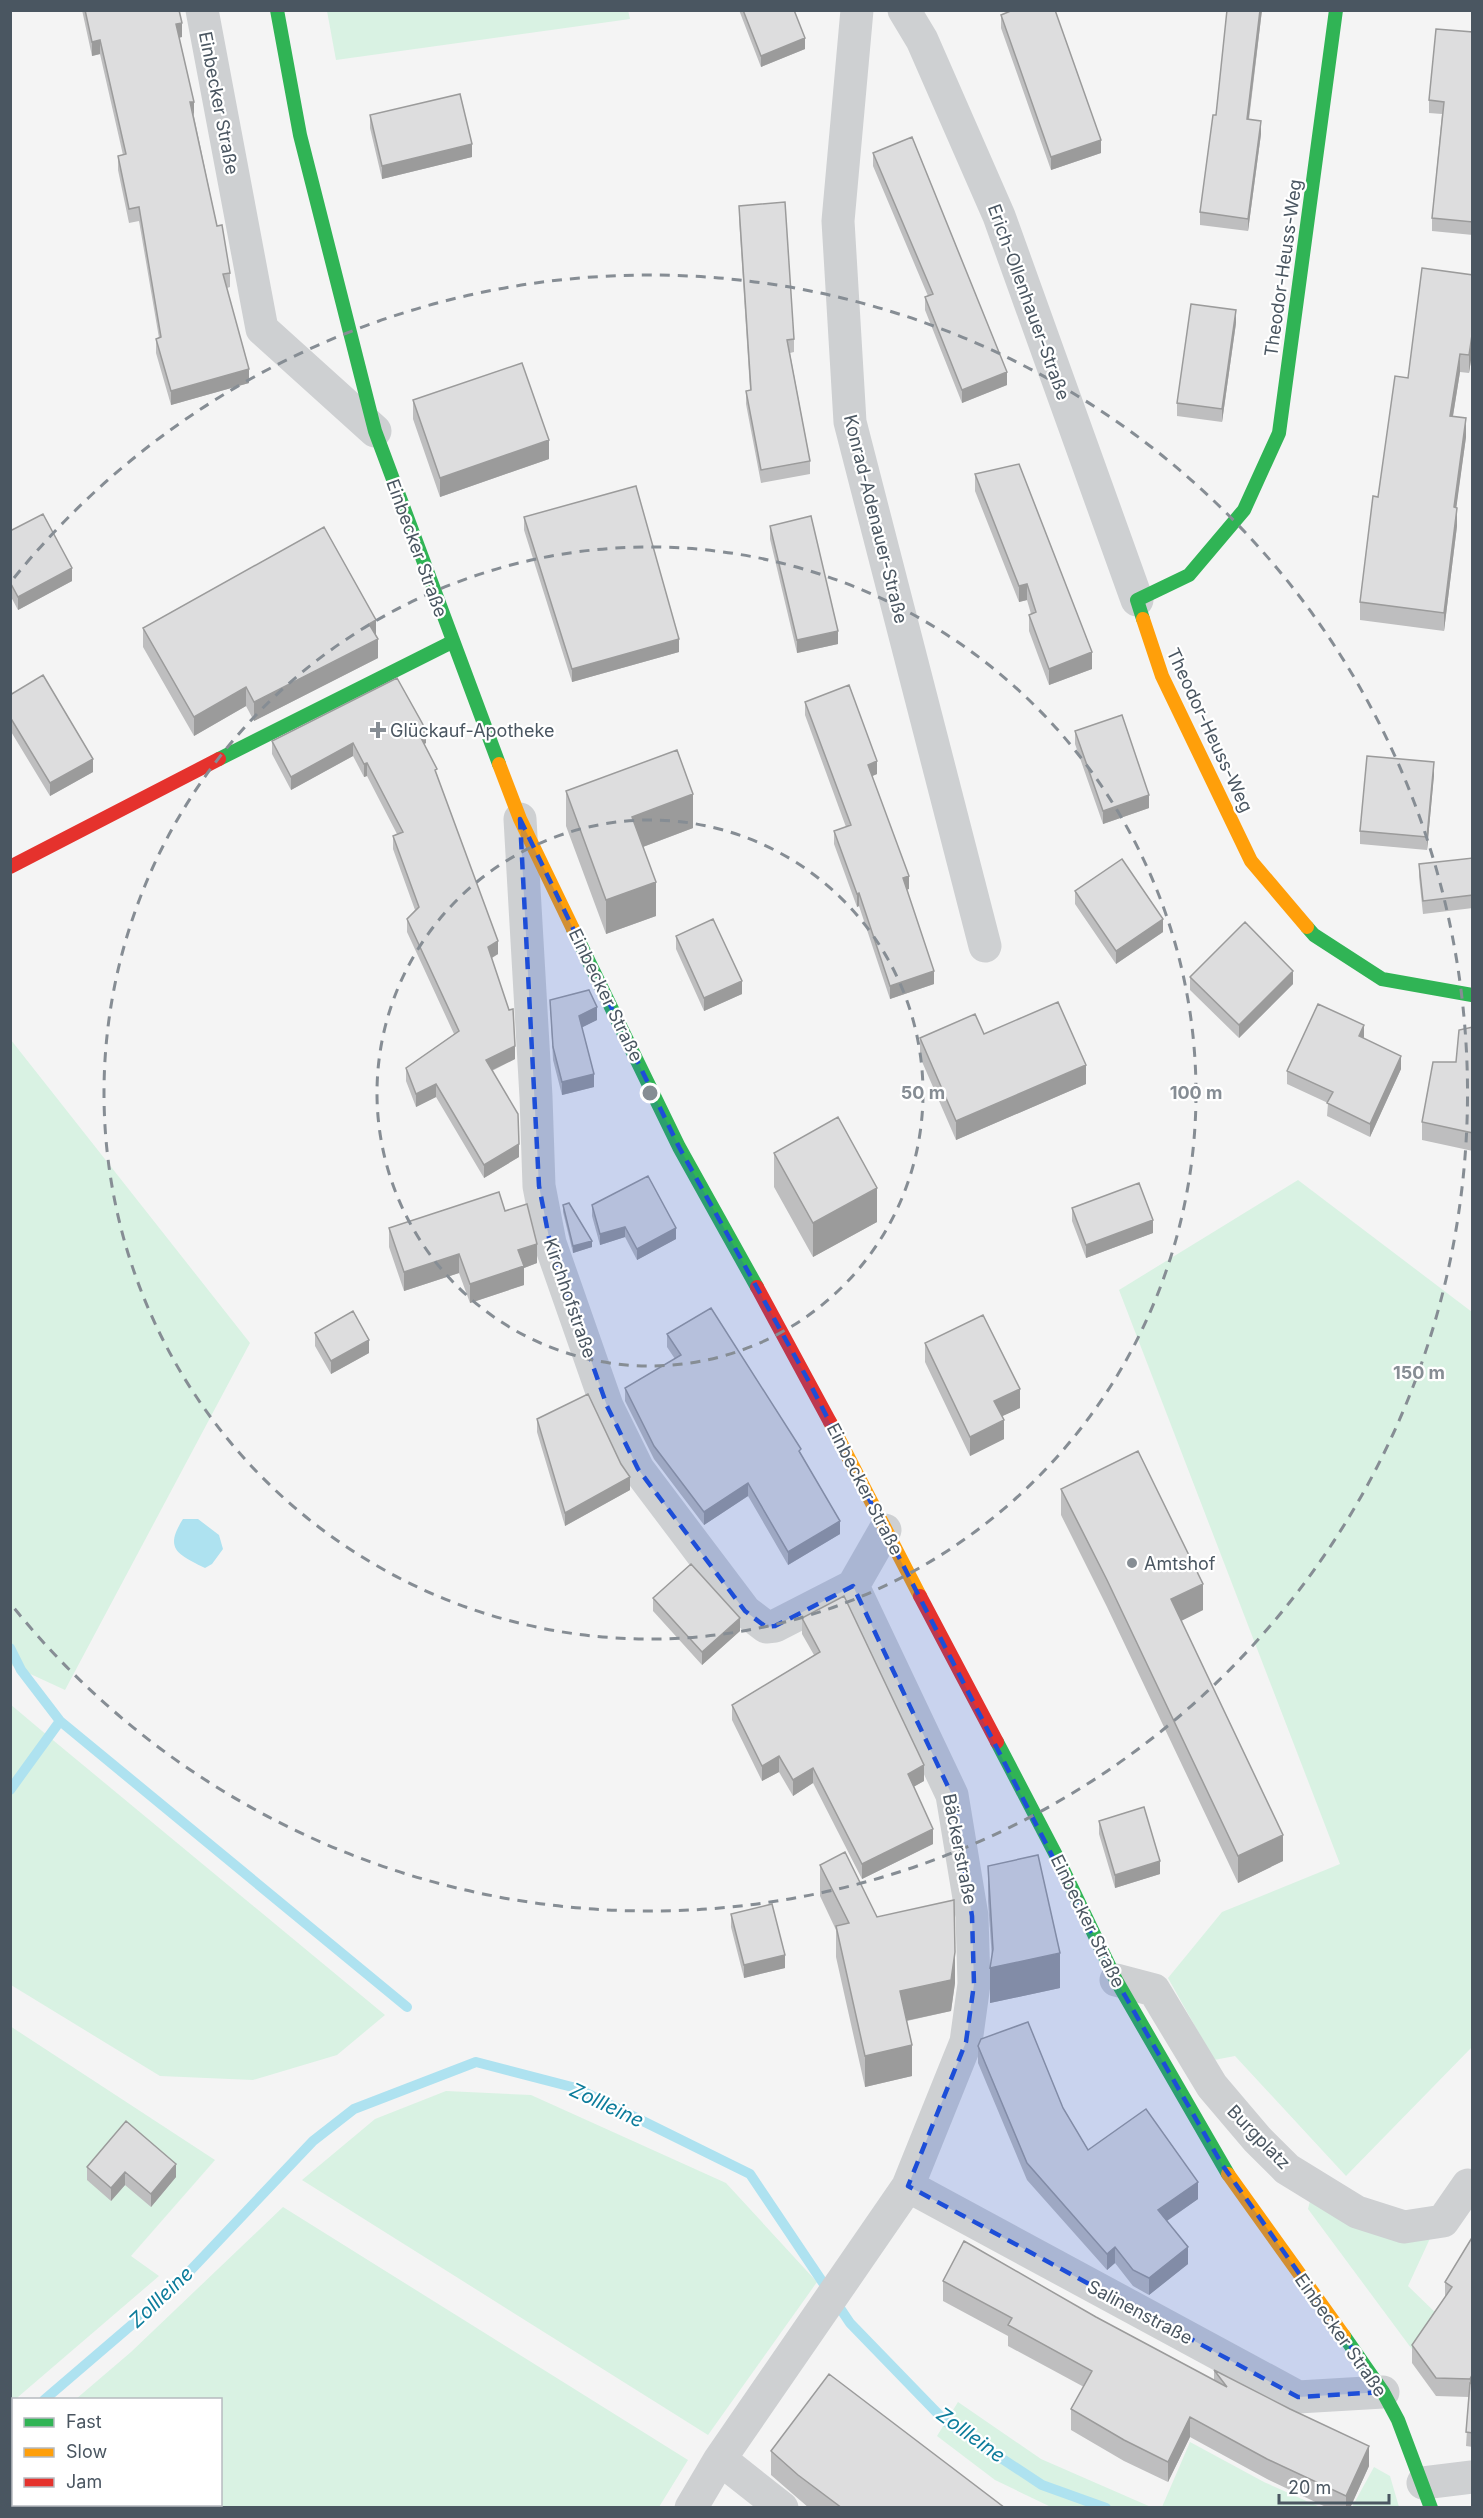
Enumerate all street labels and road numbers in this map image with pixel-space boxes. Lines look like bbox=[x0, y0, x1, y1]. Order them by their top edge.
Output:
street label: Einbecker Straße bbox=[195, 30, 243, 176]
street label: Theodor-Heuss-Weg bbox=[1260, 178, 1306, 358]
street label: Erich-Ollenhauer-Straße bbox=[984, 201, 1074, 403]
street label: Konrad-Adenauer-Straße bbox=[840, 412, 912, 626]
street label: Einbecker Straße bbox=[382, 476, 452, 620]
street label: Theodor-Heuss-Weg bbox=[1163, 644, 1257, 816]
street label: Einbecker Straße bbox=[565, 925, 647, 1065]
street label: Kirchhofstraße bbox=[540, 1235, 600, 1361]
street label: Einbecker Straße bbox=[823, 1419, 907, 1559]
street label: Bäckerstraße bbox=[939, 1792, 981, 1906]
street label: Einbecker Straße bbox=[1047, 1851, 1129, 1991]
street label: Burgplatz bbox=[1223, 2100, 1295, 2174]
street label: Einbecker Straße bbox=[1291, 2269, 1391, 2401]
street label: Salinenstraße bbox=[1084, 2275, 1196, 2349]

